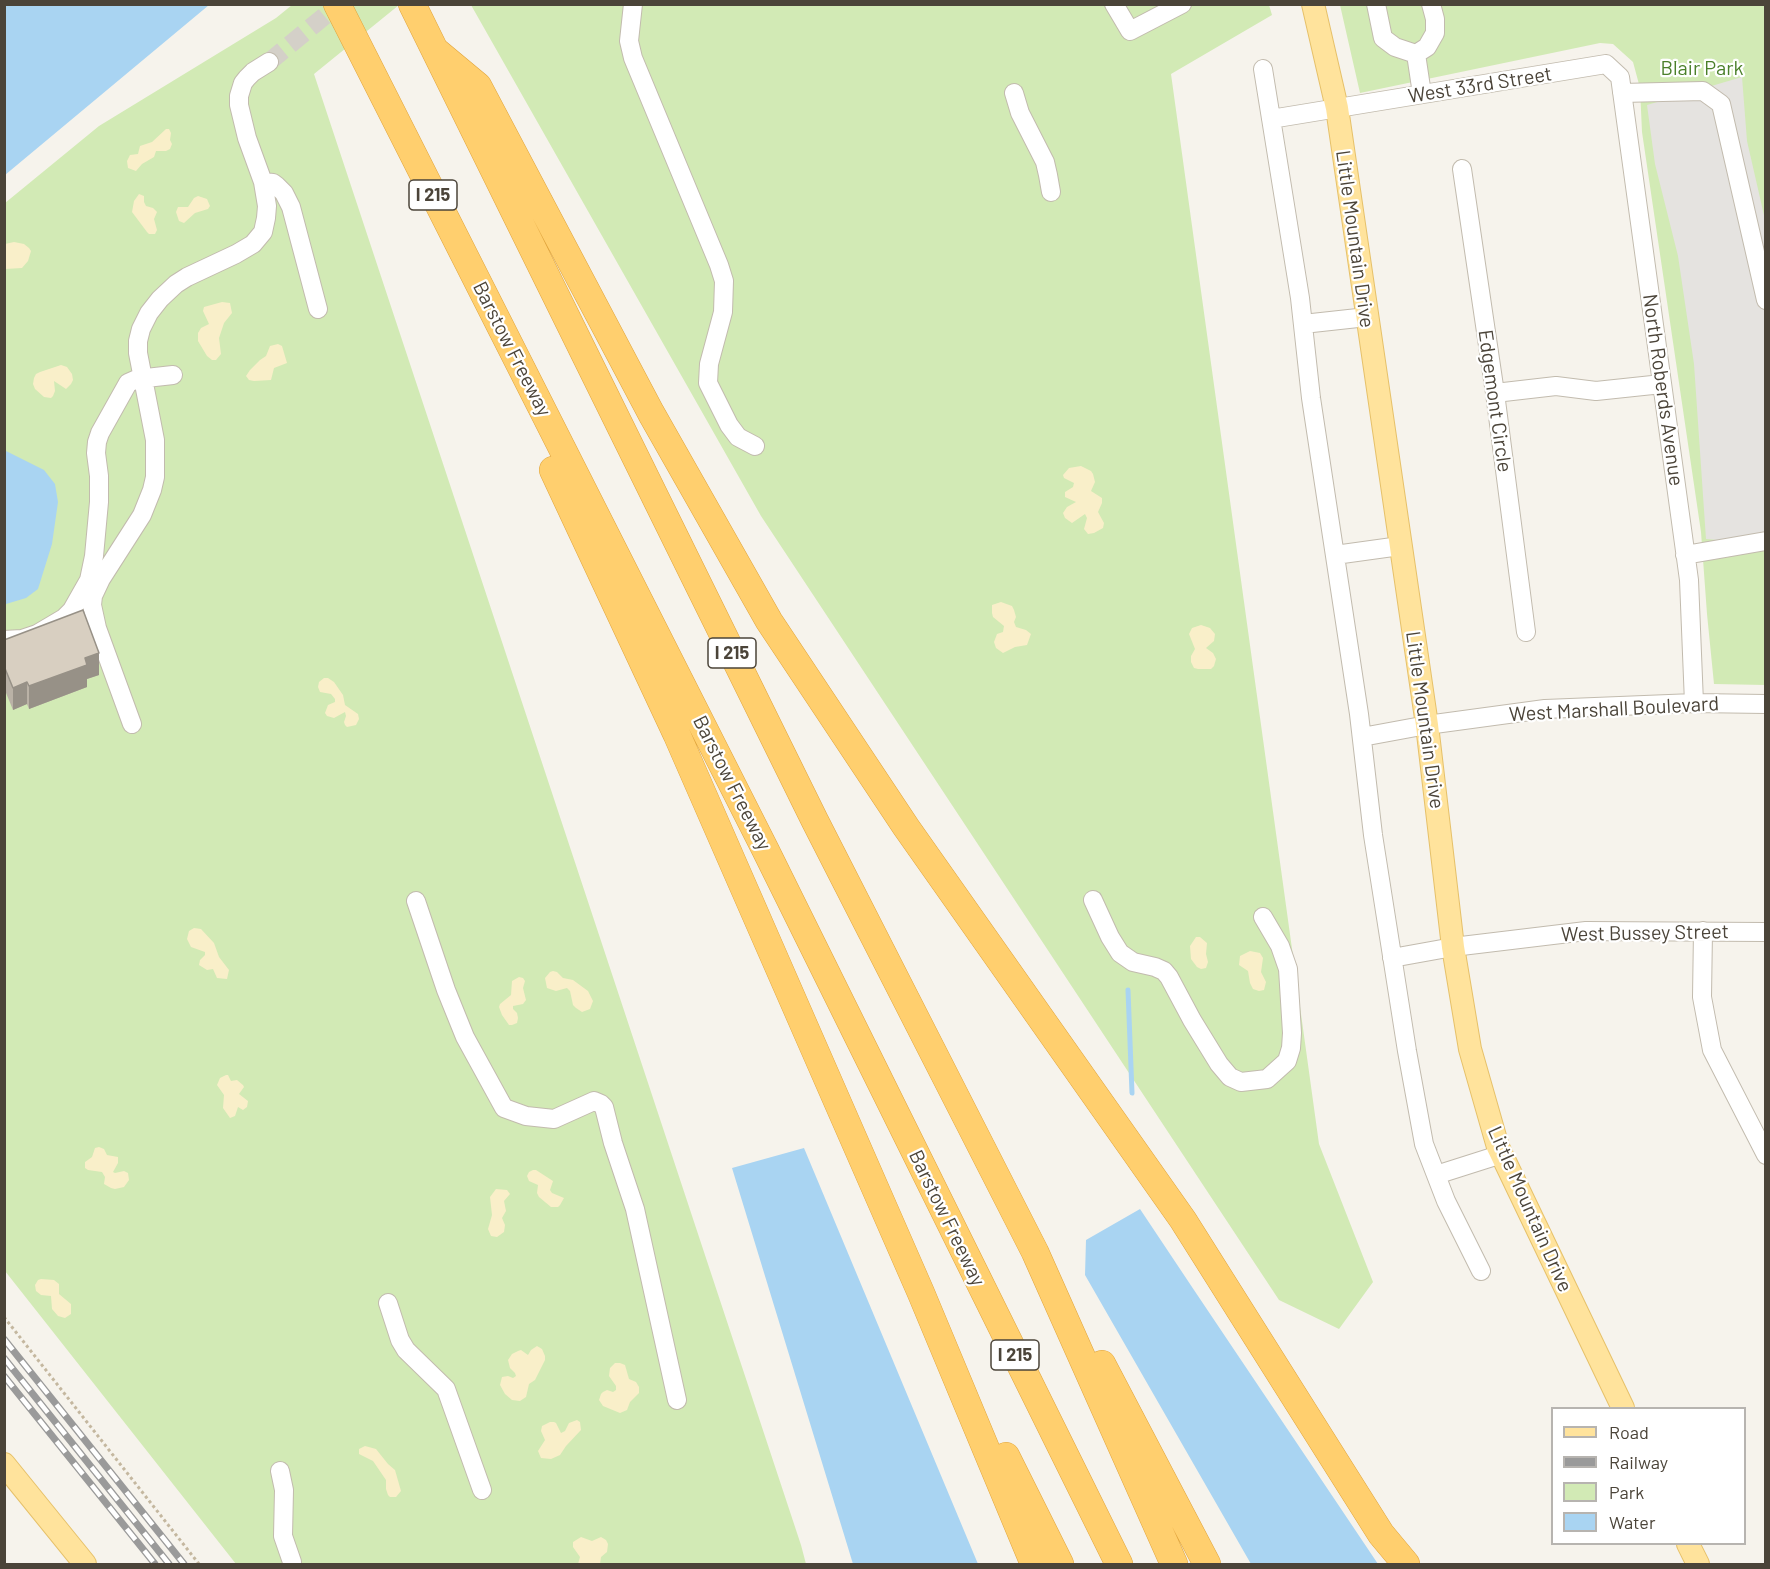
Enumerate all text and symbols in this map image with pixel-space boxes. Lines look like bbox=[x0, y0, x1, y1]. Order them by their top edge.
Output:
park label: Blair Park bbox=[1660, 56, 1744, 80]
street label: West 33rd Street bbox=[1406, 62, 1554, 108]
street label: Little Mountain Drive bbox=[1331, 149, 1379, 329]
road number: I 215 bbox=[409, 180, 457, 210]
street label: Barstow Freeway bbox=[468, 278, 556, 420]
street label: North Roberds Avenue bbox=[1638, 292, 1688, 488]
street label: Edgemont Circle bbox=[1473, 328, 1517, 474]
street label: Little Mountain Drive bbox=[1401, 630, 1449, 810]
road number: I 215 bbox=[708, 638, 756, 668]
street label: West Marshall Boulevard bbox=[1508, 692, 1720, 726]
street label: Barstow Freeway bbox=[688, 712, 776, 854]
street label: West Bussey Street bbox=[1561, 920, 1729, 946]
street label: Little Mountain Drive bbox=[1483, 1122, 1577, 1296]
street label: Barstow Freeway bbox=[904, 1146, 990, 1290]
road number: I 215 bbox=[991, 1340, 1039, 1370]
legend bbox=[1551, 1407, 1746, 1545]
text: Road bbox=[1609, 1421, 1649, 1443]
text: Railway bbox=[1609, 1451, 1668, 1473]
text: Park bbox=[1609, 1481, 1644, 1503]
text: Water bbox=[1609, 1511, 1656, 1533]

